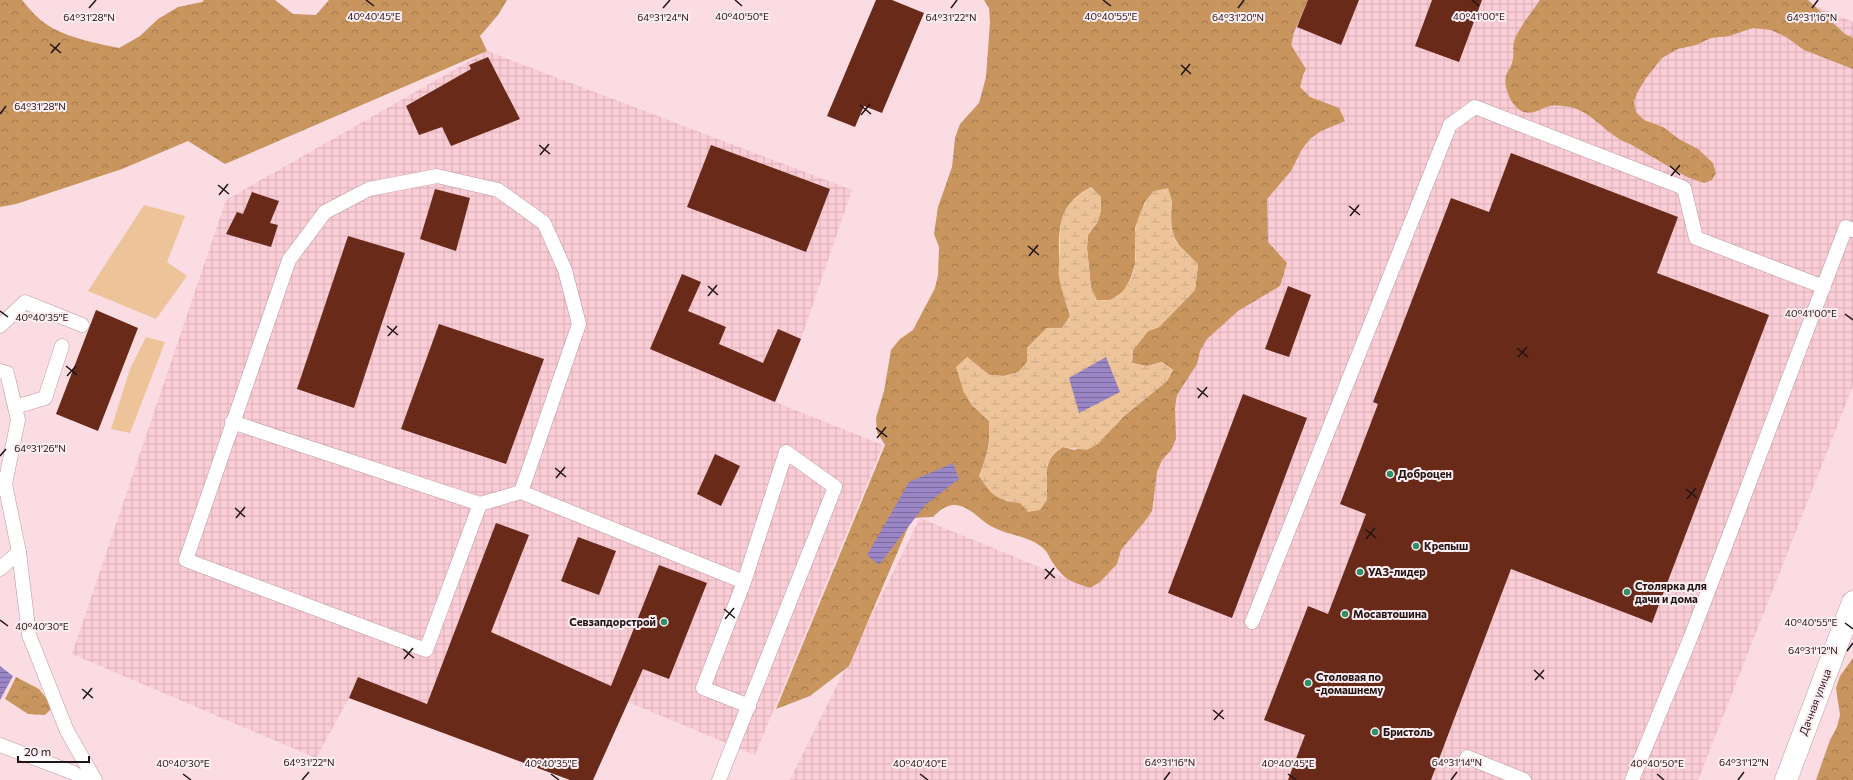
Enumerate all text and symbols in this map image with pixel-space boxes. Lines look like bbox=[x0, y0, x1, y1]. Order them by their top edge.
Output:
text: 40°40'45"E bbox=[347, 10, 401, 22]
text: 40°40'50"E bbox=[715, 10, 769, 22]
text: 40°40'55"E bbox=[1085, 10, 1138, 22]
text: 40°41'00"E bbox=[1453, 10, 1505, 22]
text: 64°31'28"N bbox=[63, 11, 115, 23]
text: 64°31'24"N bbox=[637, 11, 689, 23]
text: 64°31'22"N bbox=[925, 11, 977, 23]
text: 64°31'20"N bbox=[1212, 11, 1264, 23]
text: 64°31'16"N bbox=[1787, 11, 1837, 23]
text: 64°31'28"N bbox=[14, 100, 66, 112]
text: 40°41'00"E bbox=[1785, 307, 1837, 319]
text: 40°40'35"E bbox=[16, 311, 68, 323]
text: 64°31'26"N bbox=[14, 442, 66, 454]
place label: Доброцен bbox=[1398, 467, 1452, 480]
marker: Доброцен bbox=[1385, 469, 1395, 479]
place label: Крепыш bbox=[1424, 539, 1468, 552]
marker: Крепыш bbox=[1411, 541, 1421, 551]
place label: УАЗ-лидер bbox=[1368, 565, 1426, 578]
marker: УАЗ-лидер bbox=[1355, 567, 1365, 577]
place label: Столярка для дачи и дома bbox=[1635, 579, 1707, 605]
marker: Столярка для дачи и дома bbox=[1622, 587, 1632, 597]
place label: Мосавтошина bbox=[1353, 607, 1427, 620]
marker: Мосавтошина bbox=[1340, 609, 1350, 619]
place label: Севзапдорстрой bbox=[569, 615, 656, 628]
text: 40°40'55"E bbox=[1785, 616, 1838, 628]
marker: Севзапдорстрой bbox=[659, 617, 669, 627]
text: 40°40'30"E bbox=[15, 620, 69, 632]
text: 64°31'12"N bbox=[1788, 644, 1838, 656]
street label: Дачная улица bbox=[1796, 667, 1833, 737]
place label: Столовая по -домашнему bbox=[1316, 670, 1383, 696]
marker: Столовая по -домашнему bbox=[1303, 678, 1313, 688]
place label: Бристоль bbox=[1383, 725, 1433, 738]
marker: Бристоль bbox=[1370, 727, 1380, 737]
scale bar bbox=[18, 738, 89, 764]
text: 20 m bbox=[24, 744, 51, 758]
text: 64°31'22"N bbox=[283, 756, 335, 768]
text: 64°31'16"N bbox=[1145, 756, 1195, 768]
text: 64°31'14"N bbox=[1432, 756, 1482, 768]
text: 64°31'12"N bbox=[1719, 756, 1769, 768]
text: 40°40'30"E bbox=[156, 757, 210, 769]
text: 40°40'35"E bbox=[525, 757, 577, 769]
text: 40°40'40"E bbox=[893, 757, 947, 769]
text: 40°40'45"E bbox=[1261, 757, 1315, 769]
text: 40°40'50"E bbox=[1630, 757, 1684, 769]

